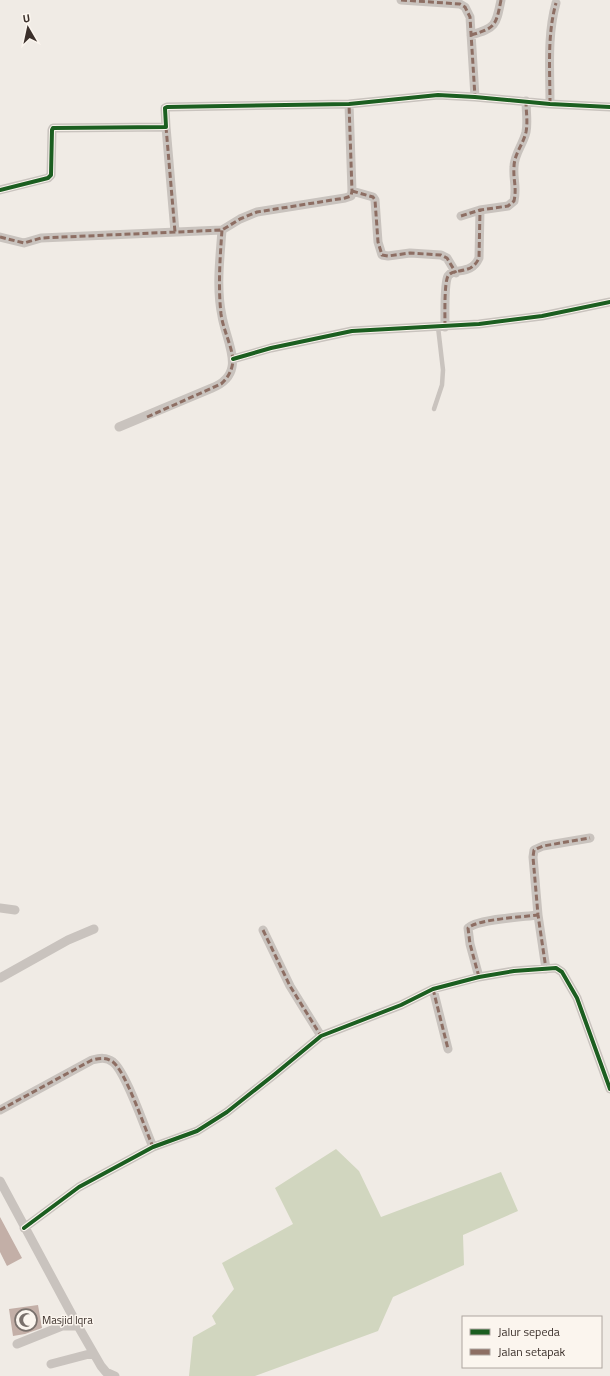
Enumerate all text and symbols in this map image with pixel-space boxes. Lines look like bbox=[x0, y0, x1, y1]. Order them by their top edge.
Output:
north arrow bbox=[8, 8, 48, 48]
text: U bbox=[22, 10, 31, 27]
mosque icon: Masjid Iqra bbox=[13, 1307, 39, 1333]
place label: Masjid Iqra bbox=[42, 1312, 93, 1328]
legend bbox=[462, 1316, 602, 1368]
text: Jalur sepeda bbox=[498, 1322, 560, 1341]
text: Jalan setapak bbox=[498, 1342, 566, 1361]

